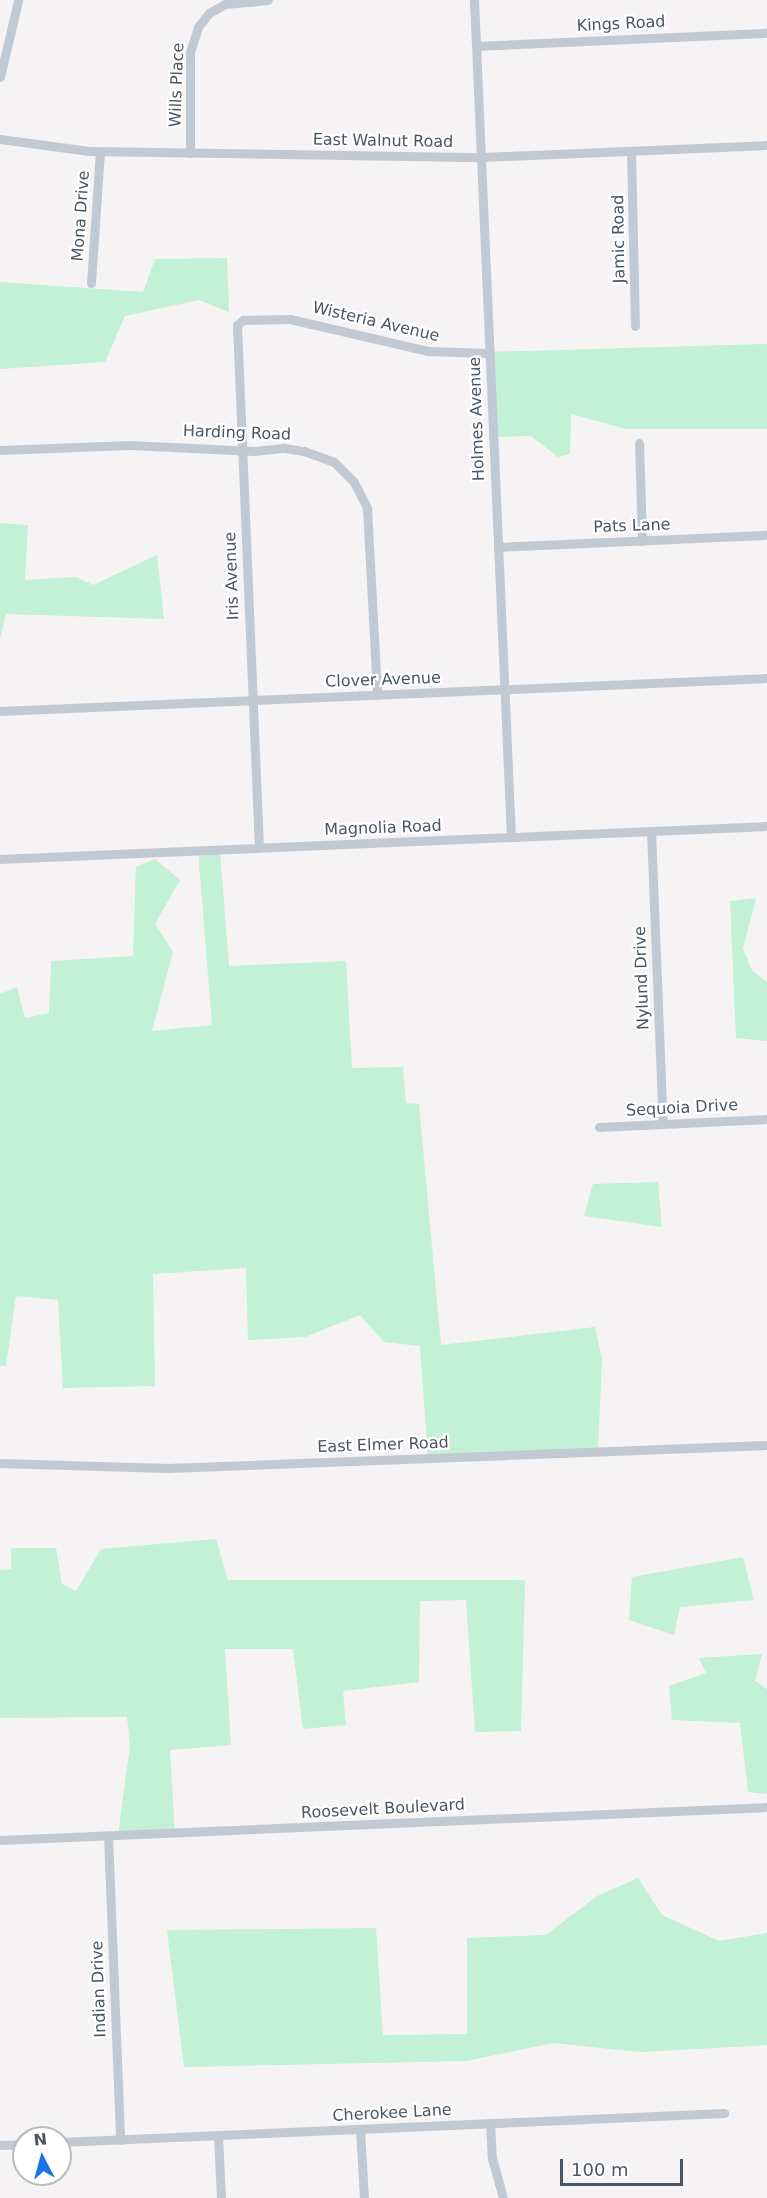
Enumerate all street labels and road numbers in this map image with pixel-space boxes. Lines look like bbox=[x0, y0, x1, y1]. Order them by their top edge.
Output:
street label: Kings Road bbox=[576, 12, 666, 36]
street label: Wills Place bbox=[166, 42, 188, 128]
street label: East Walnut Road bbox=[313, 130, 453, 152]
street label: Mona Drive bbox=[68, 170, 94, 262]
street label: Jamic Road bbox=[609, 195, 629, 283]
street label: Wisteria Avenue bbox=[311, 298, 441, 346]
street label: Holmes Avenue bbox=[465, 356, 489, 482]
street label: Harding Road bbox=[183, 422, 291, 444]
street label: Pats Lane bbox=[593, 515, 671, 537]
street label: Iris Avenue bbox=[221, 531, 243, 621]
street label: Clover Avenue bbox=[325, 668, 441, 692]
street label: Magnolia Road bbox=[324, 816, 442, 840]
street label: Nylund Drive bbox=[631, 926, 653, 1030]
street label: Sequoia Drive bbox=[626, 1095, 738, 1121]
street label: East Elmer Road bbox=[317, 1433, 449, 1457]
street label: Roosevelt Boulevard bbox=[301, 1795, 465, 1823]
street label: Indian Drive bbox=[88, 1940, 110, 2038]
street label: Cherokee Lane bbox=[332, 2100, 452, 2126]

